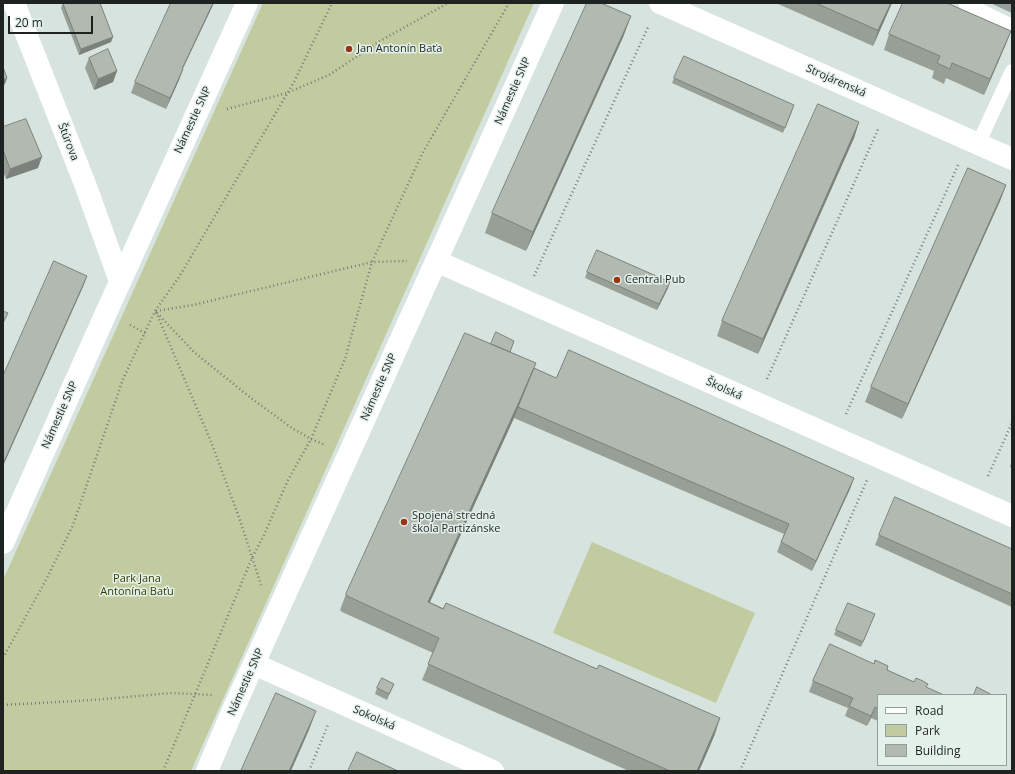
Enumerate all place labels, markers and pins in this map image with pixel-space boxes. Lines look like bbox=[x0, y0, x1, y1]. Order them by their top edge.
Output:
place label: Jan Antonín Baťa bbox=[357, 42, 442, 56]
marker: Jan Antonín Baťa bbox=[344, 44, 354, 54]
place label: Central Pub bbox=[625, 273, 685, 287]
marker: Central Pub bbox=[612, 275, 622, 285]
place label: Spojená stredná škola Partizánske bbox=[412, 509, 501, 535]
marker: Spojená stredná škola Partizánske bbox=[399, 517, 409, 527]

